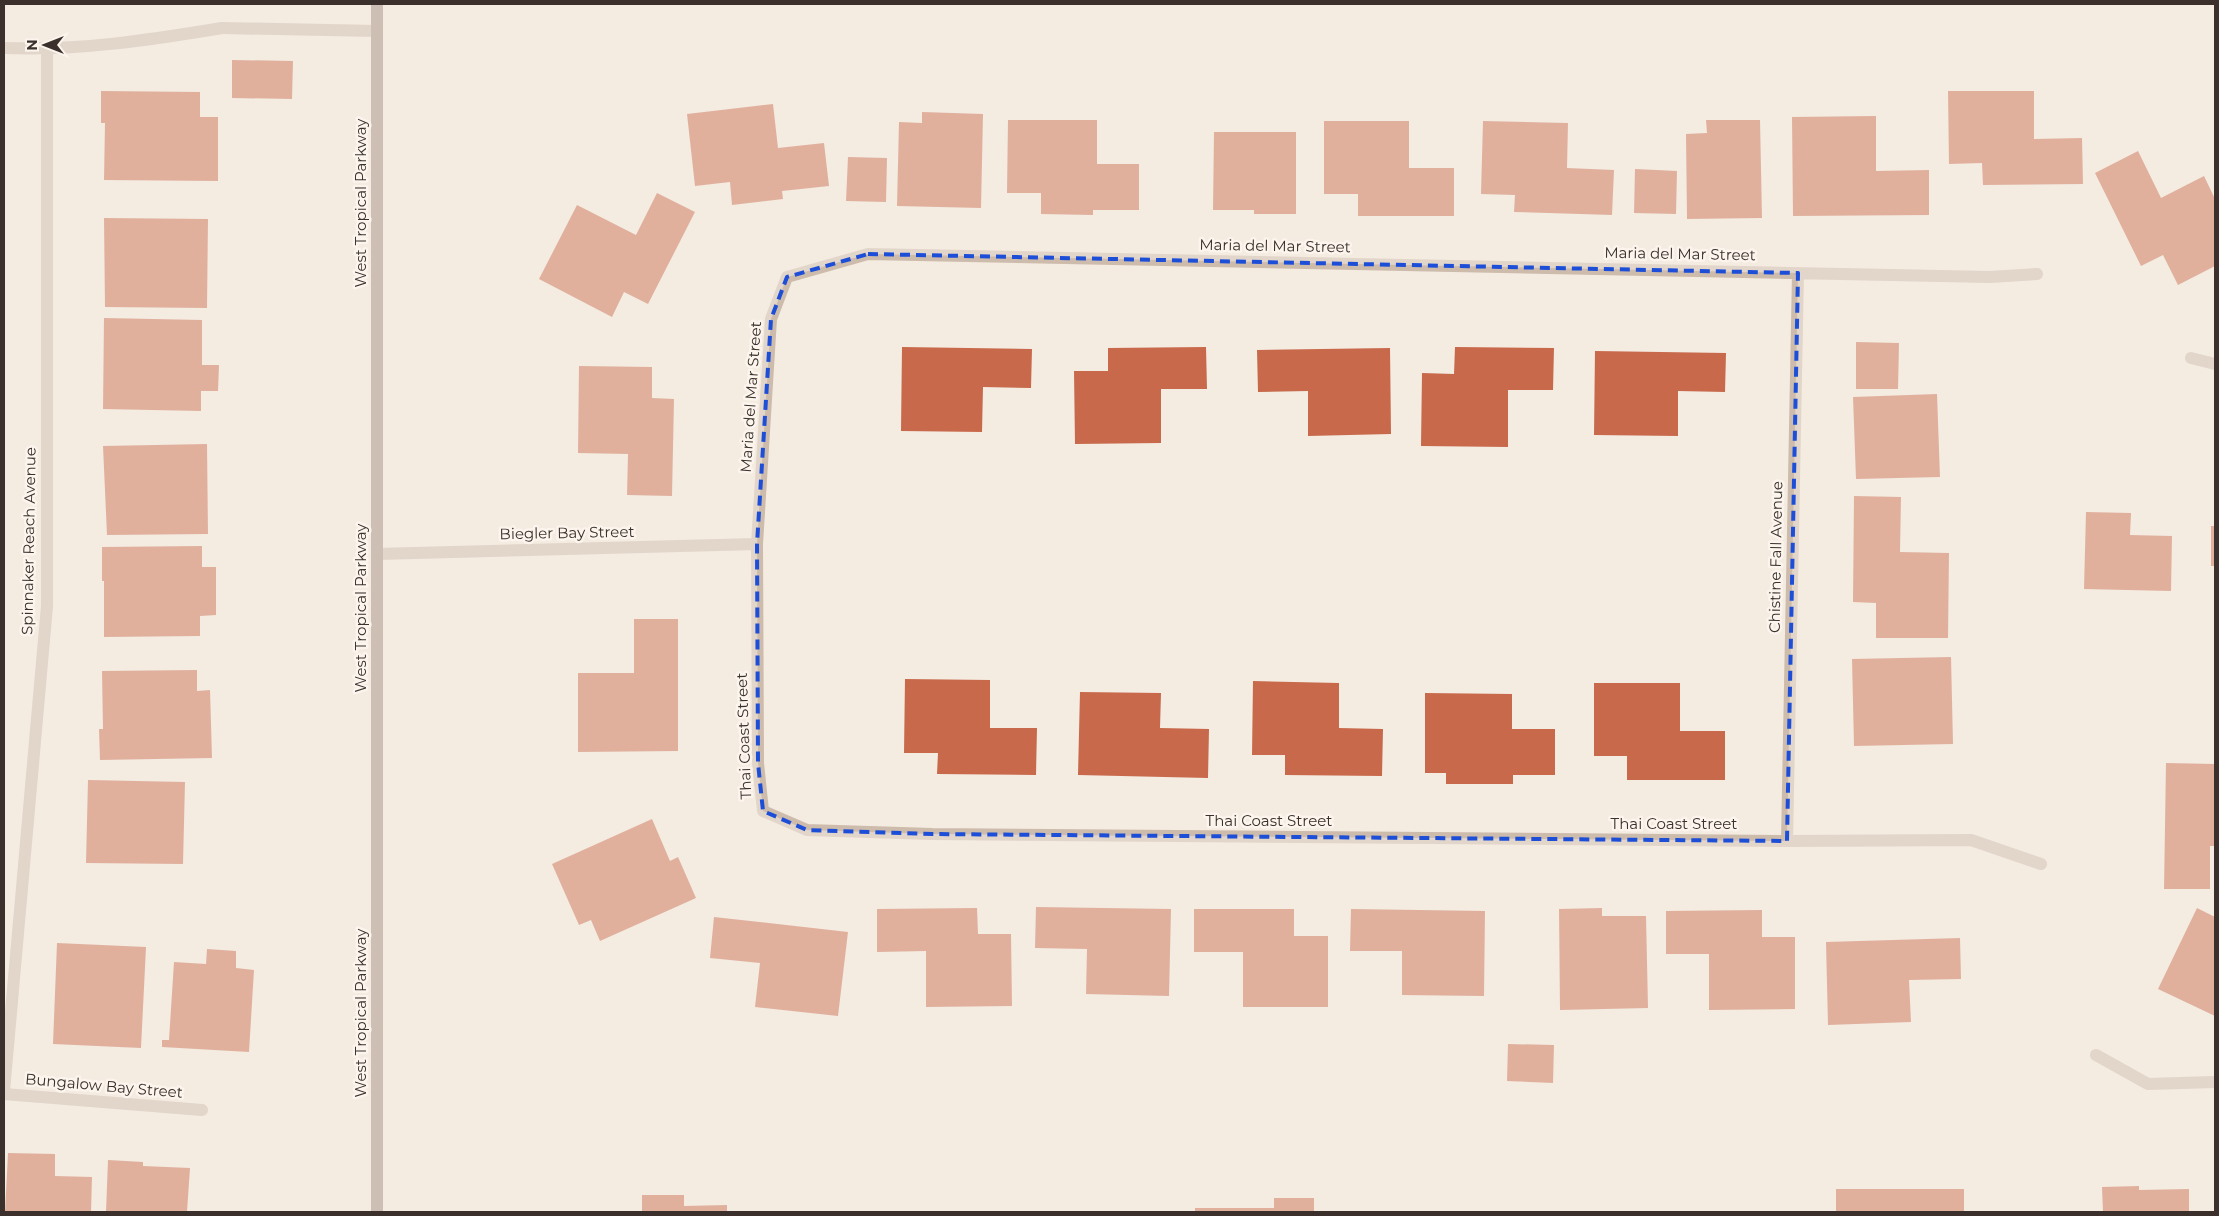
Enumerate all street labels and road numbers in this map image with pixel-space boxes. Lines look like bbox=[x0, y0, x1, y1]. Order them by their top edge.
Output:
street label: West Tropical Parkway bbox=[351, 118, 370, 287]
street label: Maria del Mar Street bbox=[1199, 235, 1351, 256]
street label: Maria del Mar Street bbox=[1604, 243, 1756, 264]
street label: Maria del Mar Street bbox=[736, 321, 765, 473]
street label: Spinnaker Reach Avenue bbox=[17, 447, 40, 635]
street label: Chistine Fall Avenue bbox=[1765, 481, 1786, 633]
street label: Biegler Bay Street bbox=[499, 522, 635, 543]
street label: West Tropical Parkway bbox=[351, 523, 370, 692]
street label: Thai Coast Street bbox=[732, 672, 755, 800]
street label: Thai Coast Street bbox=[1206, 811, 1332, 830]
street label: Thai Coast Street bbox=[1611, 814, 1737, 833]
street label: West Tropical Parkway bbox=[351, 928, 370, 1097]
street label: Bungalow Bay Street bbox=[24, 1069, 184, 1102]

